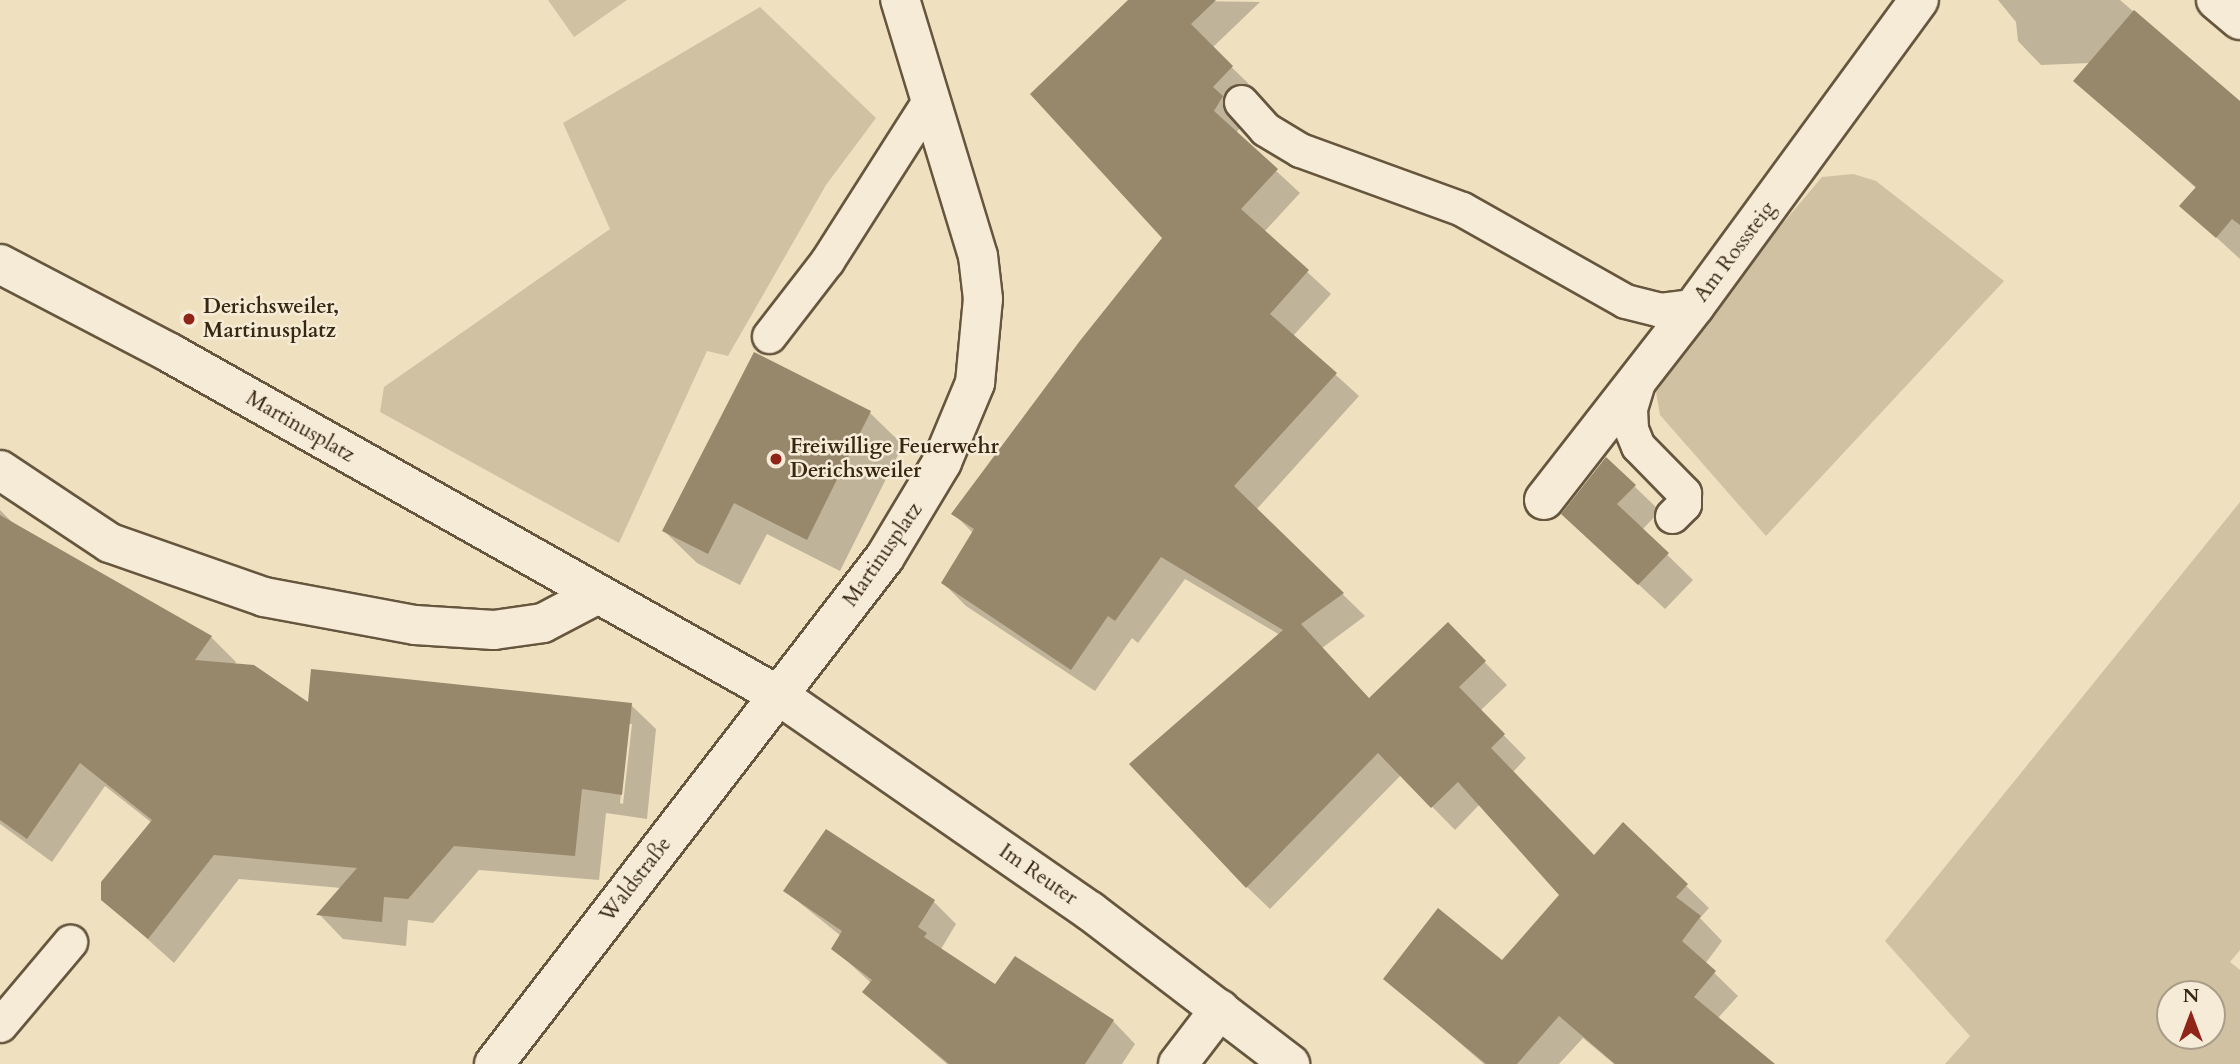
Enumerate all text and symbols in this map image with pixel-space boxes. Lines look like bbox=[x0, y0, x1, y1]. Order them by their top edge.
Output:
street label: Am Rosssteig bbox=[1689, 197, 1781, 307]
place label: Derichsweiler, Martinusplatz bbox=[203, 294, 339, 344]
marker: Derichsweiler, Martinusplatz bbox=[181, 311, 197, 327]
street label: Martinusplatz bbox=[241, 386, 359, 468]
place label: Freiwillige Feuerwehr Derichsweiler bbox=[790, 434, 999, 484]
marker: Freiwillige Feuerwehr Derichsweiler bbox=[768, 451, 784, 467]
street label: Martinusplatz bbox=[838, 498, 928, 612]
street label: Waldstraße bbox=[595, 832, 677, 928]
street label: Im Reuter bbox=[994, 839, 1082, 911]
north arrow bbox=[2156, 980, 2226, 1050]
text: N bbox=[2183, 983, 2199, 1009]

